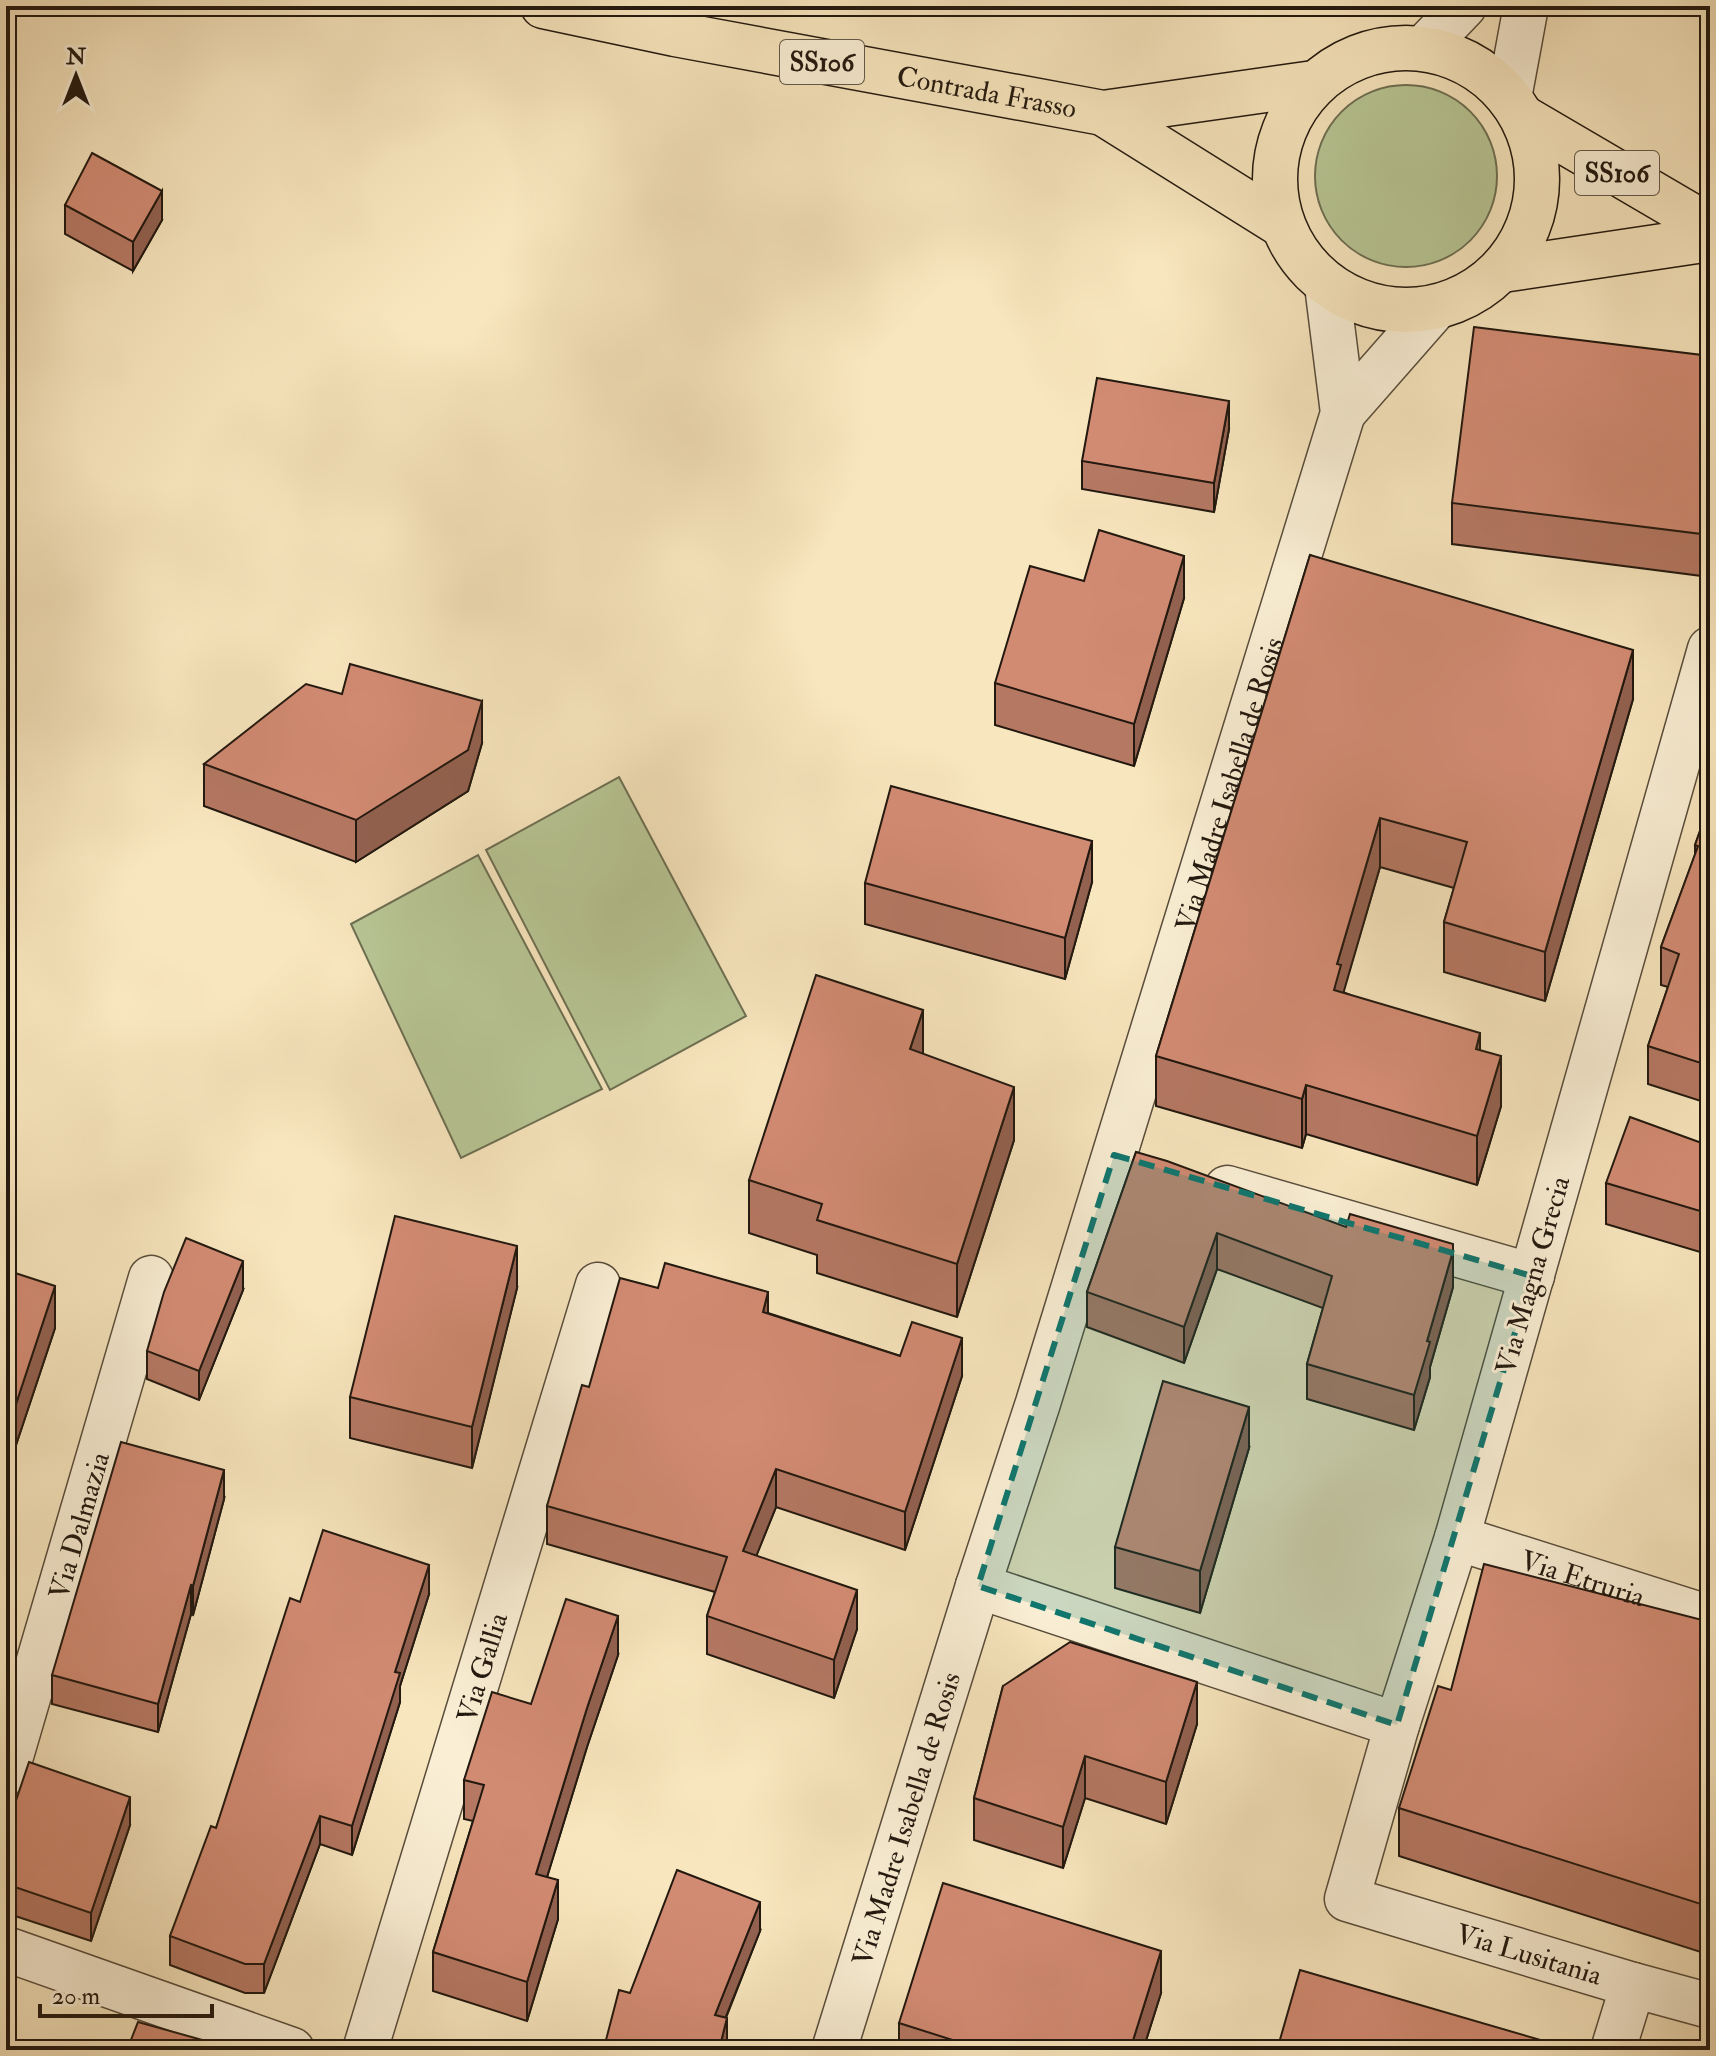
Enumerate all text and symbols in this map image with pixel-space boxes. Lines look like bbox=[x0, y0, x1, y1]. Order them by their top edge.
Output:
north arrow bbox=[36, 36, 116, 116]
road number: SS106 bbox=[780, 40, 864, 84]
text: N bbox=[65, 43, 86, 71]
street label: Contrada Frasso bbox=[894, 59, 1079, 127]
road number: SS106 bbox=[1575, 151, 1659, 195]
street label: Via Madre Isabella de Rosis bbox=[1168, 633, 1292, 936]
street label: Via Magna Grecia bbox=[1488, 1172, 1579, 1379]
street label: Via Dalmazia bbox=[42, 1448, 118, 1604]
street label: Via Etruria bbox=[1516, 1543, 1649, 1615]
street label: Via Gallia bbox=[450, 1608, 516, 1727]
street label: Via Madre Isabella de Rosis bbox=[845, 1668, 969, 1971]
street label: Via Lusitania bbox=[1452, 1917, 1606, 1994]
scale bar bbox=[40, 1968, 212, 2018]
text: 20 m bbox=[52, 1981, 101, 2012]

